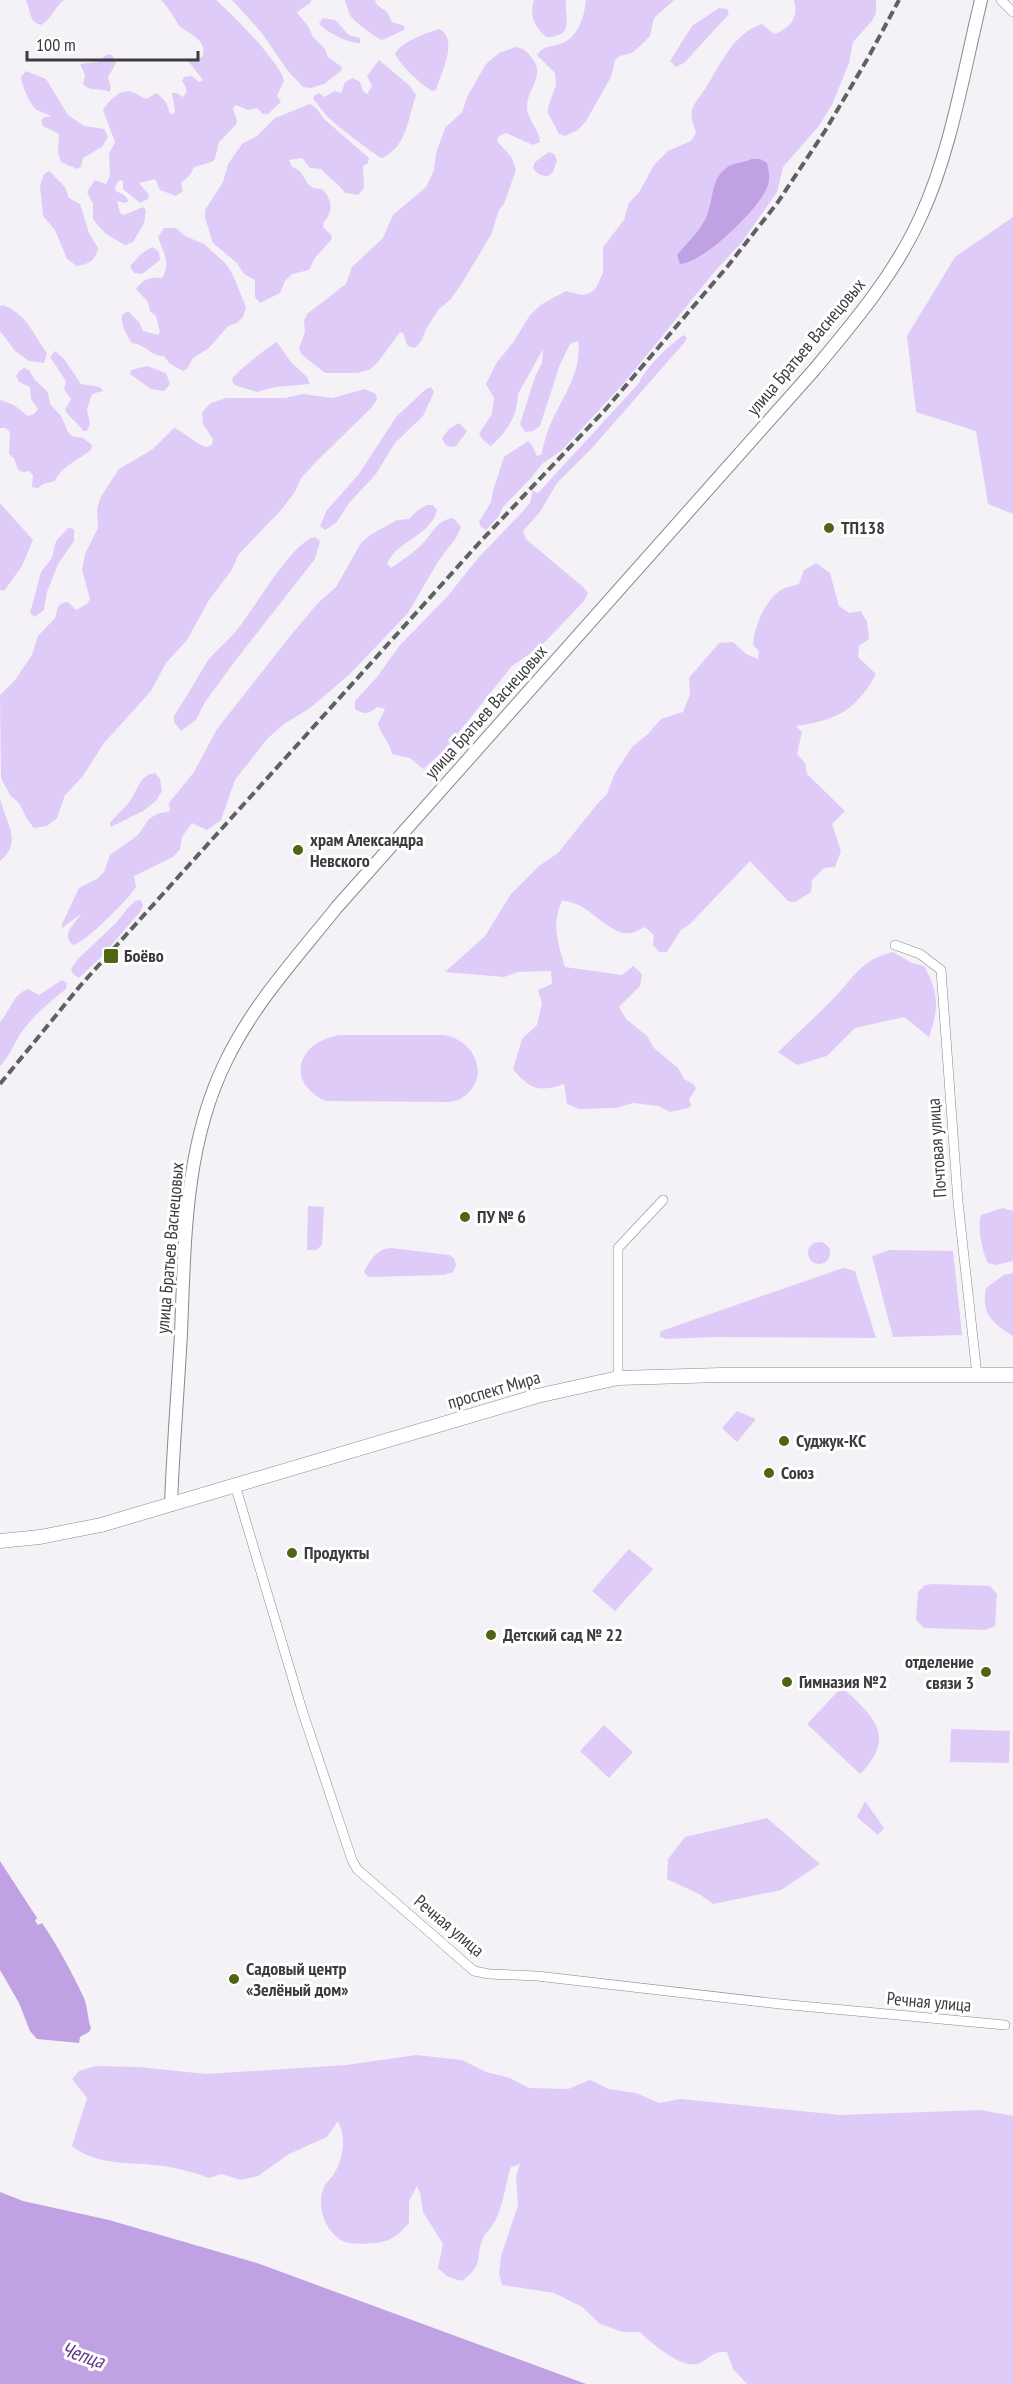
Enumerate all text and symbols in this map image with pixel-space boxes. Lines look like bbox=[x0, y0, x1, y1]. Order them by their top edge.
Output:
scale bar bbox=[27, 24, 198, 62]
text: 100 m bbox=[36, 33, 76, 56]
street label: улица Братьев Васнецовых bbox=[741, 273, 870, 420]
place label: ТП138 bbox=[841, 516, 885, 539]
marker: ТП138 bbox=[822, 521, 836, 535]
street label: улица Братьев Васнецовых bbox=[420, 640, 552, 783]
place label: храм Александра Невского bbox=[310, 828, 423, 872]
marker: храм Александра Невского bbox=[291, 843, 305, 857]
place label: Боёво bbox=[124, 944, 164, 967]
marker: Боёво bbox=[102, 947, 120, 965]
street label: Почтовая улица bbox=[922, 1097, 951, 1199]
street label: улица Братьев Васнецовых bbox=[151, 1161, 189, 1335]
place label: ПУ № 6 bbox=[477, 1205, 526, 1228]
marker: ПУ № 6 bbox=[458, 1210, 472, 1224]
street label: проспект Мира bbox=[445, 1365, 543, 1414]
place label: Суджук-КС bbox=[796, 1429, 866, 1452]
marker: Суджук-КС bbox=[777, 1434, 791, 1448]
place label: Союз bbox=[781, 1461, 814, 1484]
marker: Союз bbox=[762, 1466, 776, 1480]
place label: Продукты bbox=[304, 1541, 369, 1564]
marker: Продукты bbox=[285, 1546, 299, 1560]
place label: Детский сад № 22 bbox=[503, 1623, 623, 1646]
marker: Детский сад № 22 bbox=[484, 1628, 498, 1642]
place label: отделение связи 3 bbox=[905, 1650, 974, 1694]
marker: отделение связи 3 bbox=[979, 1665, 993, 1679]
place label: Гимназия №2 bbox=[799, 1670, 887, 1693]
marker: Гимназия №2 bbox=[780, 1675, 794, 1689]
street label: Речная улица bbox=[409, 1890, 489, 1962]
place label: Садовый центр «Зелёный дом» bbox=[246, 1957, 349, 2001]
marker: Садовый центр «Зелёный дом» bbox=[227, 1972, 241, 1986]
street label: Речная улица bbox=[886, 1986, 972, 2017]
water label: Чепца bbox=[58, 2336, 109, 2375]

